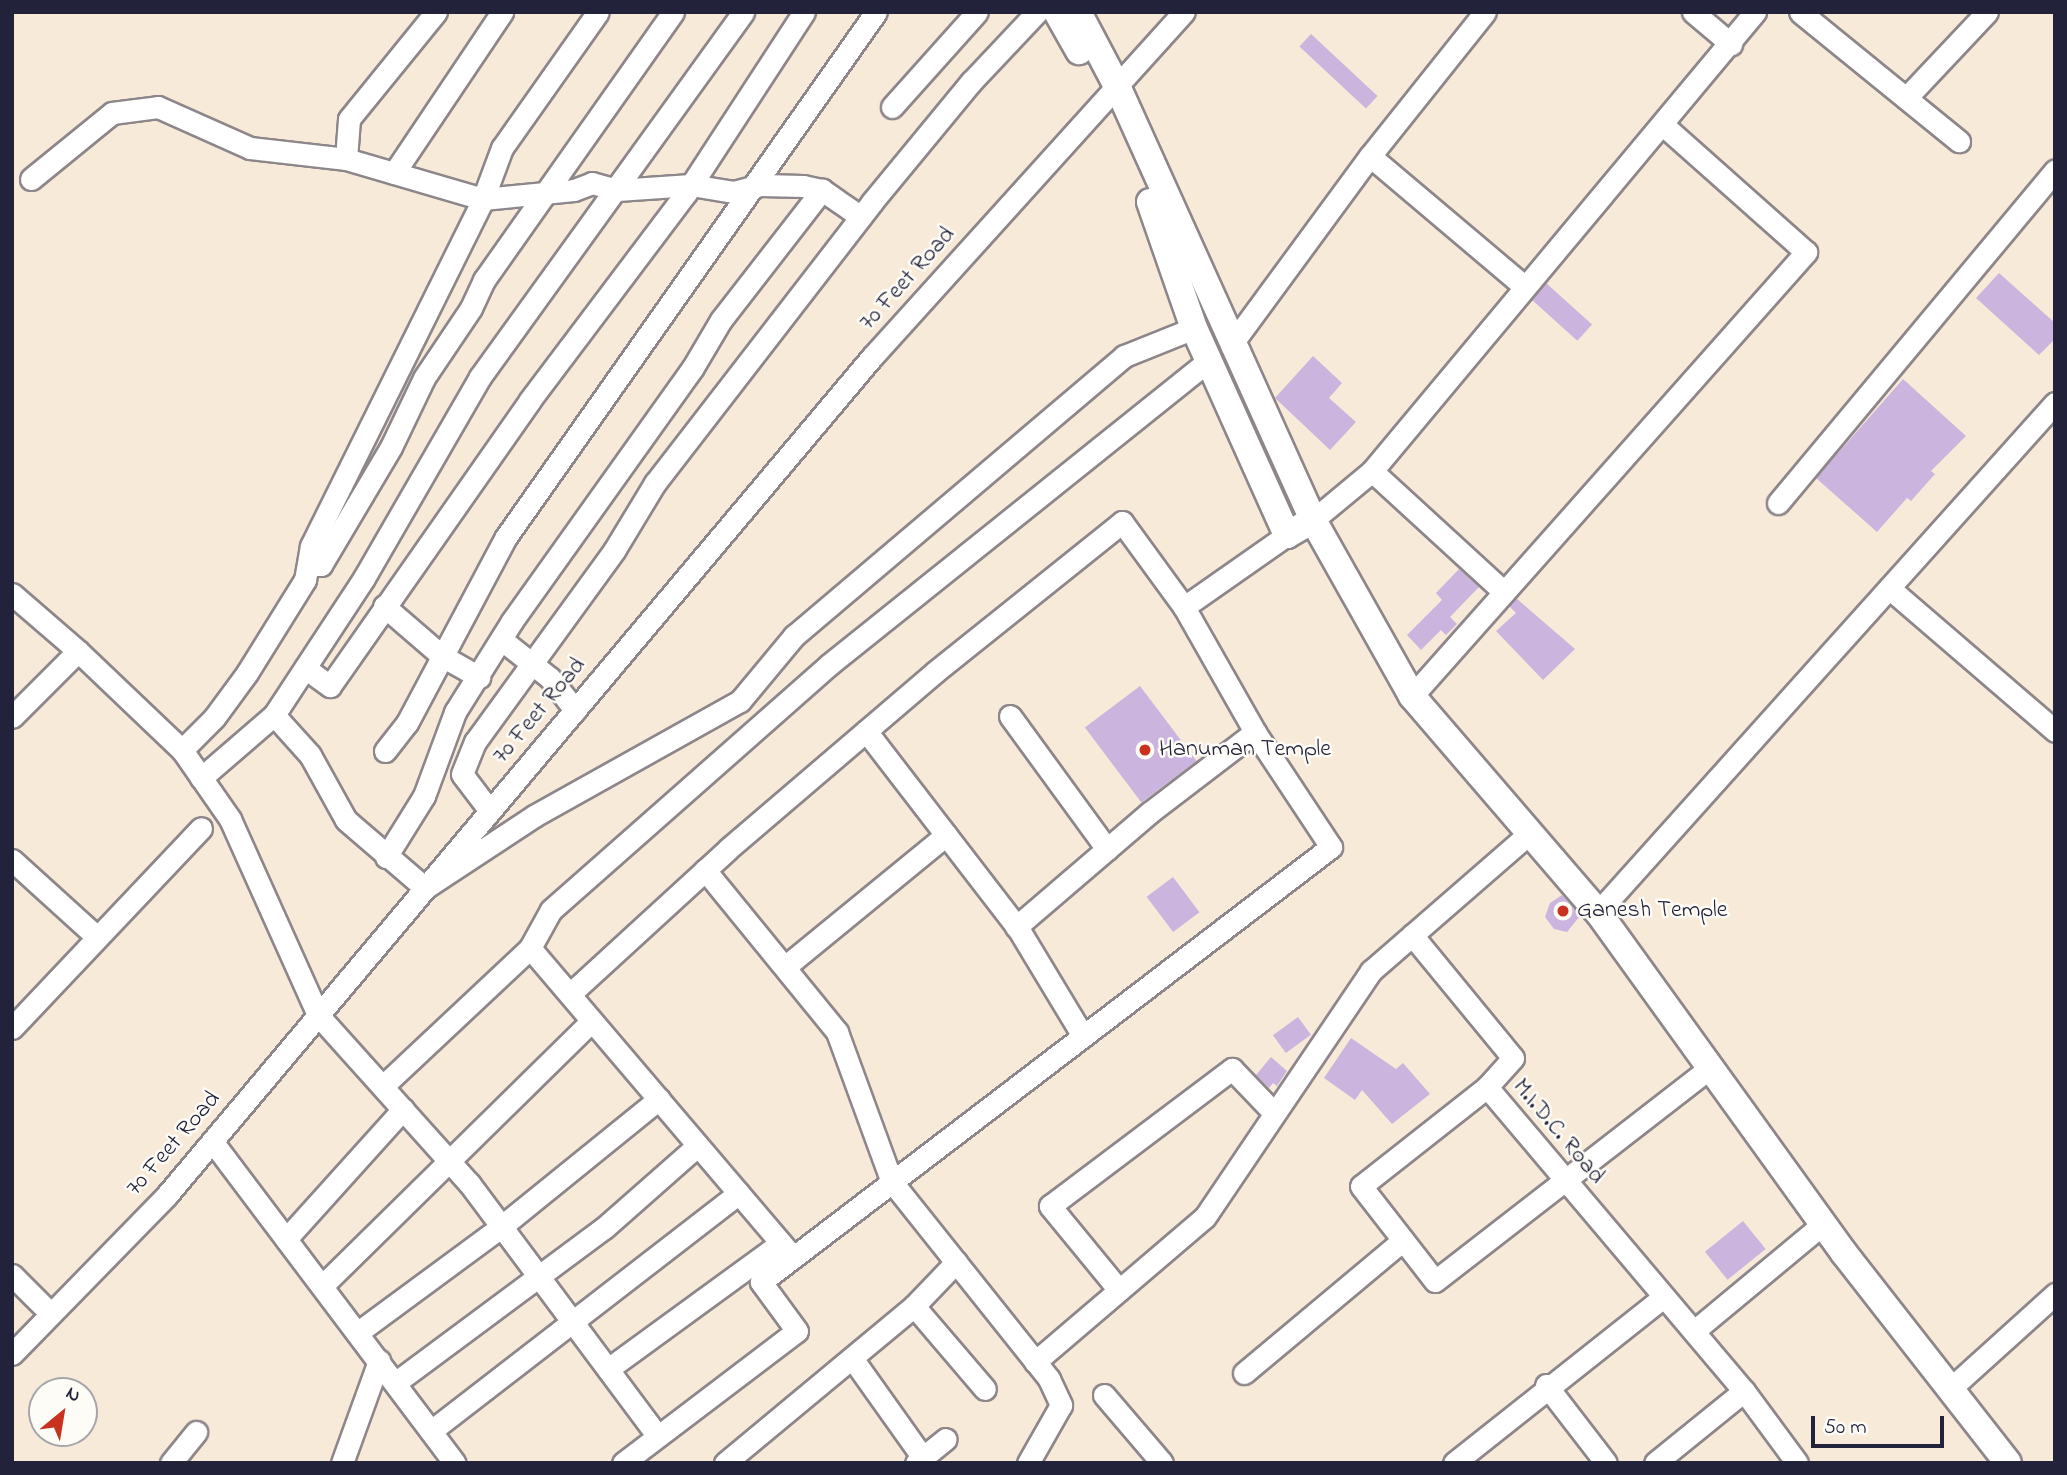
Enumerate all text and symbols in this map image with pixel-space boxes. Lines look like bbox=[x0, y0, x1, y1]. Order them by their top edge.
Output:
street label: 70 Feet Road bbox=[854, 221, 962, 337]
street label: 70 Feet Road bbox=[487, 652, 593, 770]
place label: Hanuman Temple bbox=[1159, 736, 1331, 764]
marker: Hanuman Temple bbox=[1137, 742, 1153, 758]
place label: Ganesh Temple bbox=[1577, 897, 1727, 925]
marker: Ganesh Temple bbox=[1555, 903, 1571, 919]
street label: M.I.D.C. Road bbox=[1506, 1073, 1610, 1191]
street label: 70 Feet Road bbox=[121, 1086, 227, 1202]
north arrow bbox=[28, 1377, 98, 1447]
text: N bbox=[60, 1380, 85, 1410]
scale bar bbox=[1815, 1402, 1948, 1446]
text: 50 m bbox=[1824, 1413, 1867, 1443]

